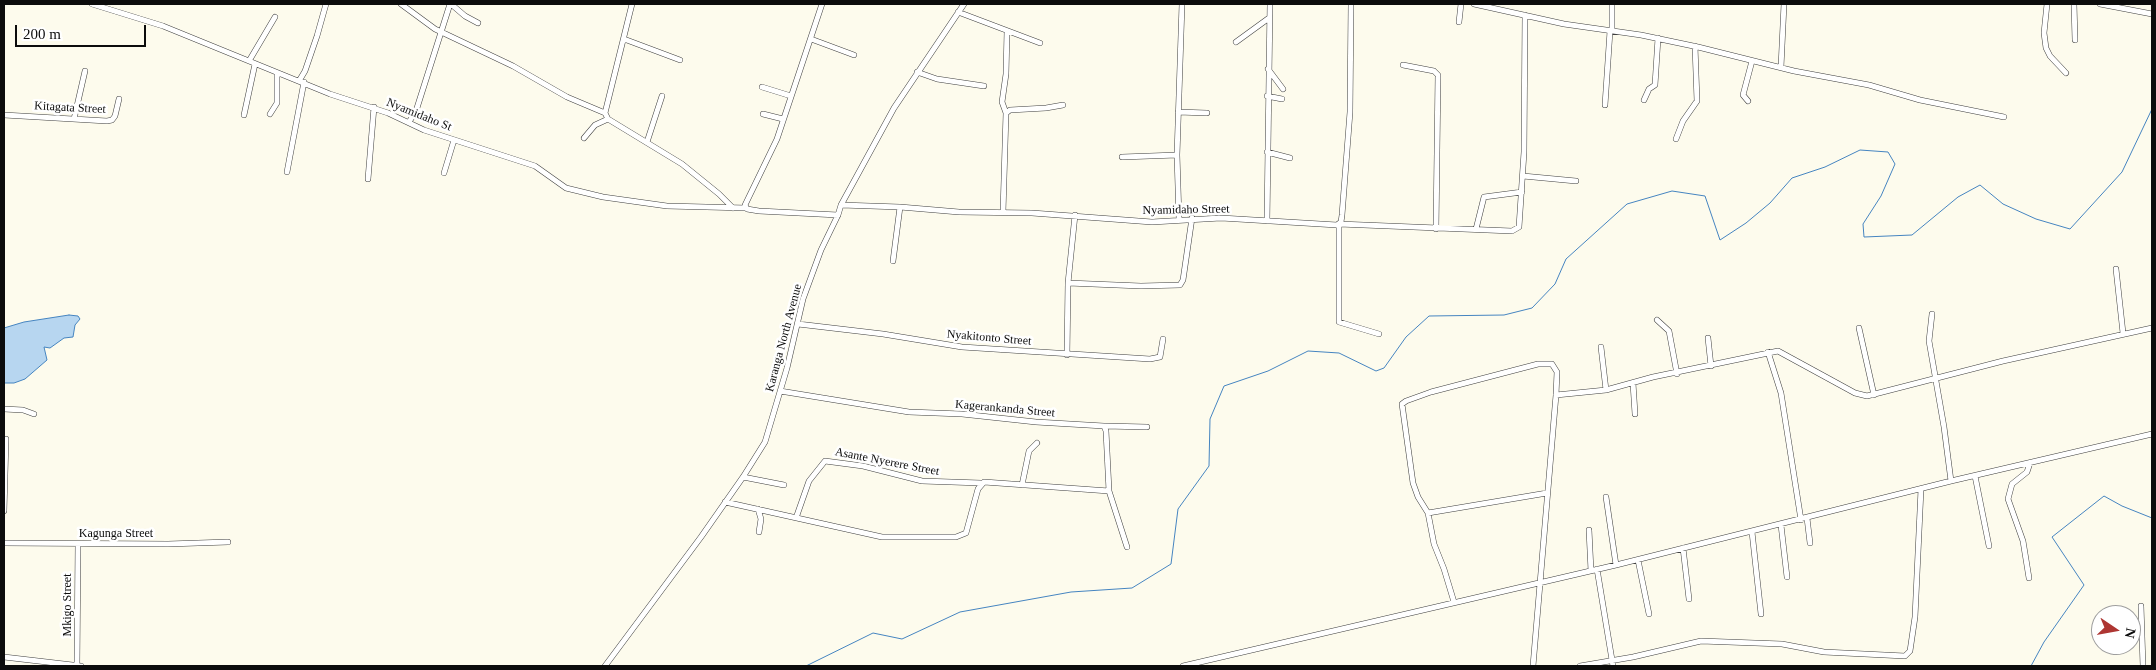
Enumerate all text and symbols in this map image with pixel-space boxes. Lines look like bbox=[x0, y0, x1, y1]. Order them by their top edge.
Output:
scale bar bbox=[18, 15, 149, 47]
text: 200 m bbox=[23, 26, 61, 42]
street label: Nyamidaho St bbox=[384, 95, 454, 135]
street label: Kitagata Street bbox=[34, 99, 106, 117]
street label: Nyamidaho Street bbox=[1142, 202, 1230, 218]
street label: Karanga North Avenue bbox=[763, 282, 805, 394]
street label: Nyakitonto Street bbox=[946, 327, 1032, 349]
street label: Kagerankanda Street bbox=[954, 397, 1056, 421]
street label: Asante Nyerere Street bbox=[834, 445, 940, 479]
street label: Kagunga Street bbox=[79, 527, 153, 541]
street label: Mkigo Street bbox=[61, 574, 75, 636]
north arrow bbox=[2091, 605, 2141, 655]
text: N bbox=[2122, 627, 2139, 640]

